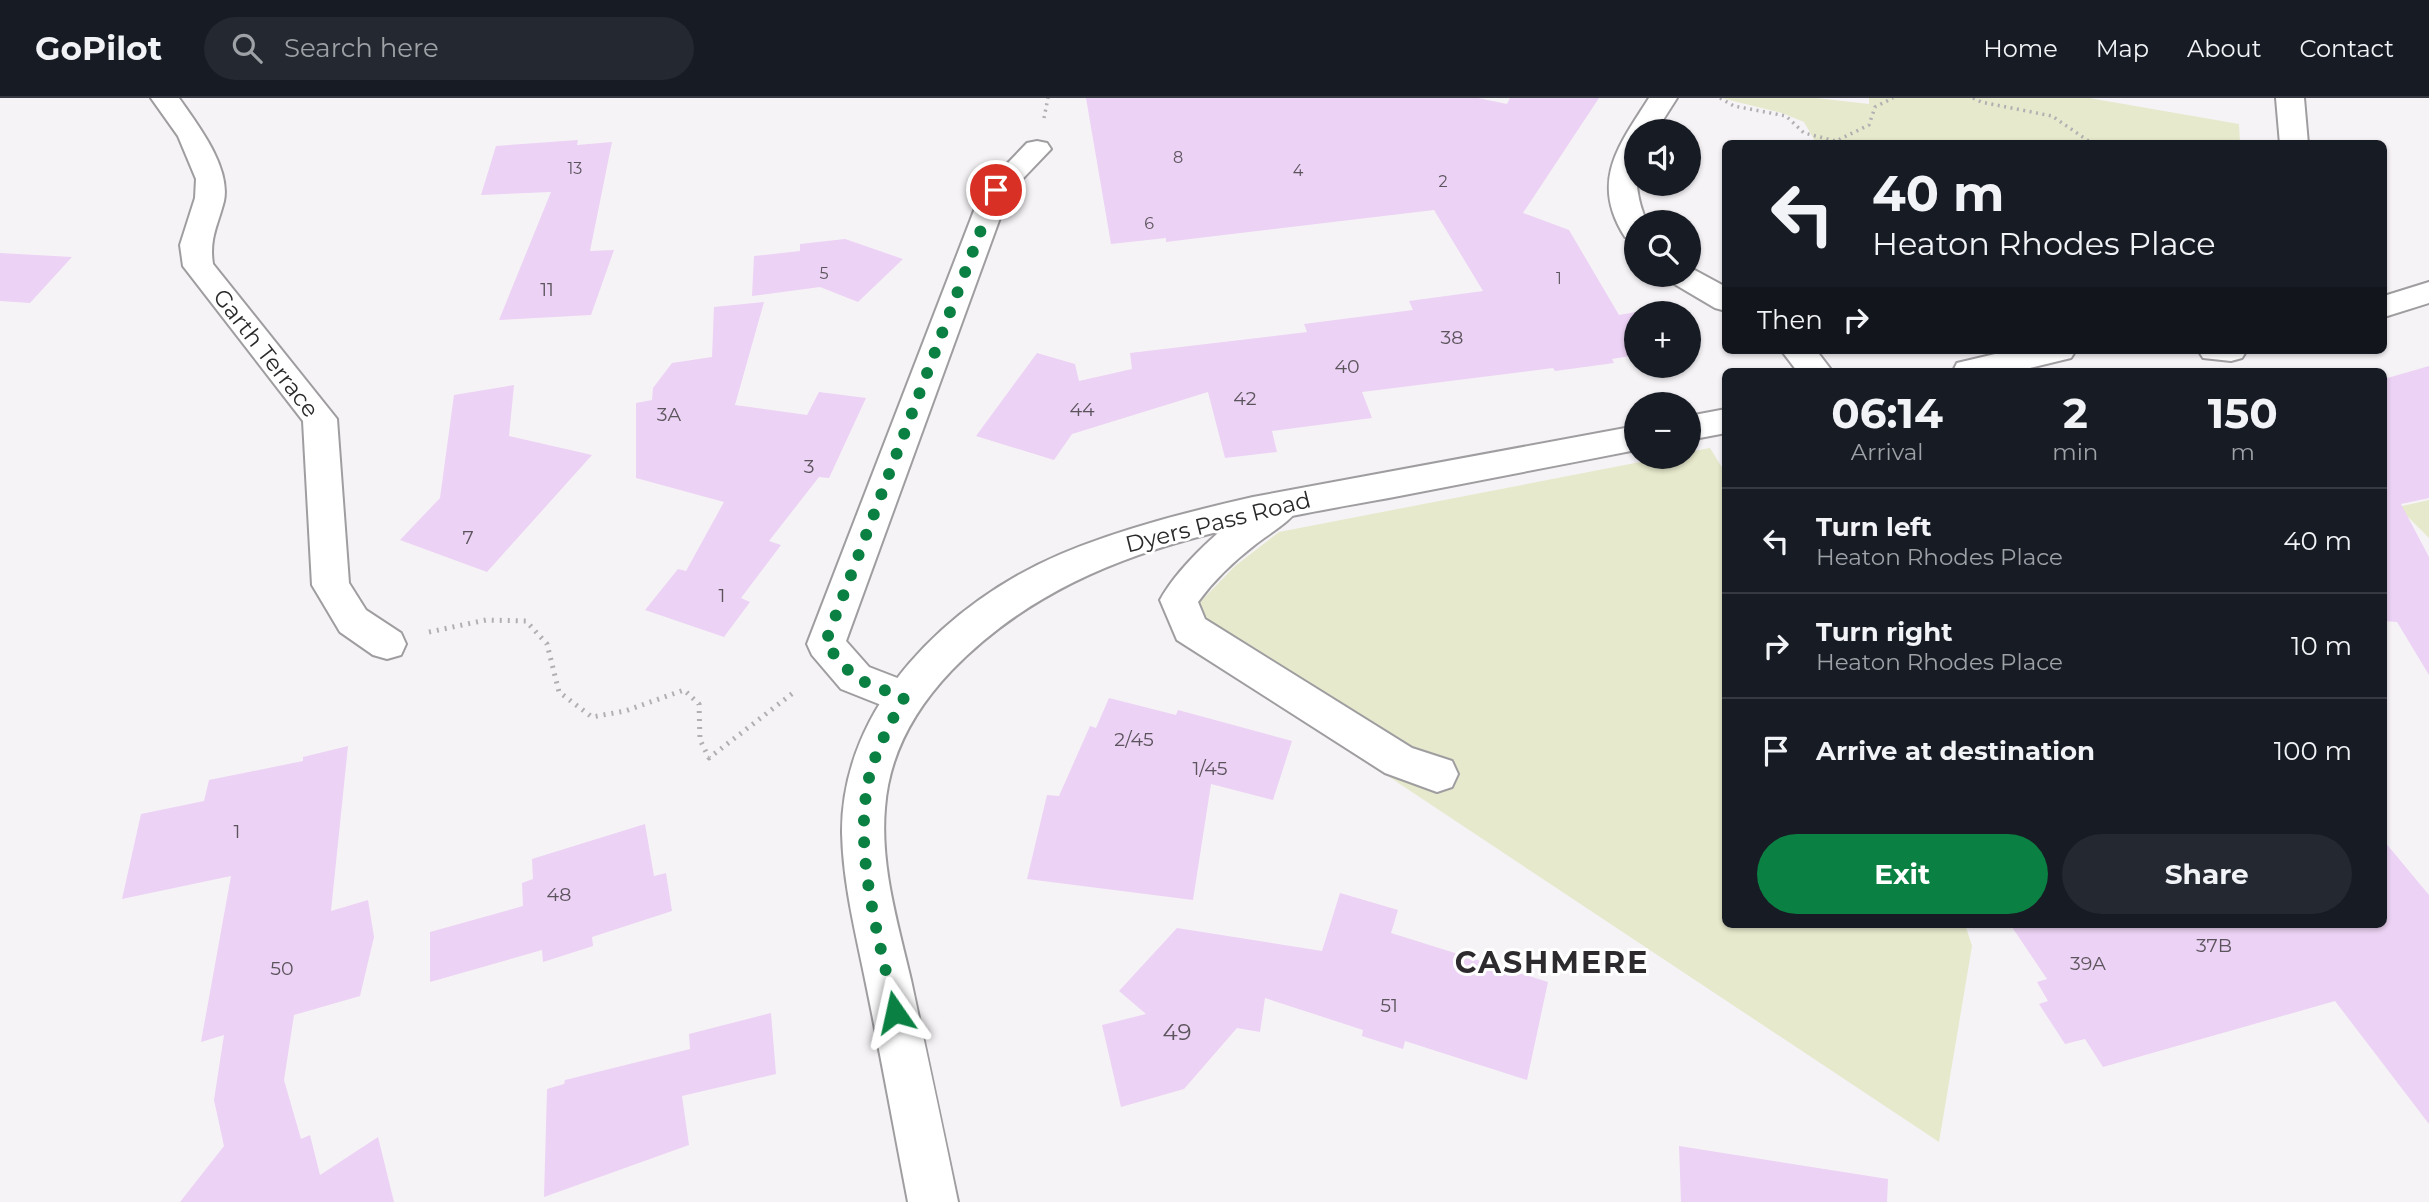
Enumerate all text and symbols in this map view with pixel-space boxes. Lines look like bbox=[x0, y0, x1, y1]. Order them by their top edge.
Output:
search box bbox=[204, 17, 694, 80]
text: GoPilot bbox=[35, 28, 162, 68]
icon: search bbox=[228, 29, 266, 67]
text: Search here bbox=[284, 32, 439, 64]
text: Home bbox=[1983, 34, 2058, 63]
text: Map bbox=[2096, 34, 2149, 63]
text: About bbox=[2187, 34, 2261, 63]
text: Contact bbox=[2299, 34, 2394, 63]
map controls bbox=[1624, 119, 1701, 469]
button: sound bbox=[1624, 119, 1701, 196]
house number: 8 bbox=[1173, 148, 1183, 167]
house number: 13 bbox=[568, 159, 582, 178]
pin bbox=[966, 160, 1026, 220]
house number: 4 bbox=[1293, 161, 1304, 180]
text: 40 m bbox=[1872, 164, 2004, 223]
icon: left bbox=[1757, 168, 1848, 259]
icon: arrive bbox=[977, 171, 1015, 209]
house number: 2 bbox=[1438, 172, 1448, 191]
button: search bbox=[1624, 210, 1701, 287]
house number: 6 bbox=[1144, 214, 1154, 233]
text: Heaton Rhodes Place bbox=[1872, 224, 2216, 263]
house number: 5 bbox=[819, 264, 829, 283]
house number: 1 bbox=[1556, 269, 1562, 288]
house number: 11 bbox=[540, 278, 554, 301]
street label: Garth Terrace bbox=[207, 283, 325, 423]
button: + bbox=[1624, 301, 1701, 378]
icon: right bbox=[1837, 301, 1875, 339]
text: Then bbox=[1757, 304, 1823, 336]
house number: 38 bbox=[1441, 326, 1463, 349]
house number: 40 bbox=[1334, 355, 1360, 378]
house number: 42 bbox=[1233, 387, 1257, 410]
text: 06:14 bbox=[1831, 387, 1943, 439]
text: 2 bbox=[2063, 387, 2088, 439]
text: 150 bbox=[2208, 387, 2278, 439]
button: − bbox=[1624, 392, 1701, 469]
house number: 44 bbox=[1069, 398, 1095, 421]
house number: 3A bbox=[657, 403, 682, 426]
text: Arrival bbox=[1851, 438, 1923, 466]
text: min bbox=[2052, 438, 2098, 466]
text: m bbox=[2231, 438, 2255, 466]
house number: 3 bbox=[804, 455, 814, 478]
street label: Dyers Pass Road bbox=[1123, 485, 1313, 559]
text: Turn left bbox=[1816, 511, 1932, 543]
icon: left bbox=[1757, 522, 1795, 560]
text: 40 m bbox=[2283, 525, 2352, 557]
house number: 7 bbox=[462, 526, 474, 549]
text: Heaton Rhodes Place bbox=[1816, 543, 2063, 571]
house number: 1 bbox=[719, 584, 725, 607]
text: Turn right bbox=[1816, 616, 1952, 648]
icon: right bbox=[1757, 627, 1795, 665]
text: 10 m bbox=[2291, 630, 2352, 662]
text: Heaton Rhodes Place bbox=[1816, 648, 2063, 676]
house number: 2/45 bbox=[1114, 728, 1154, 751]
icon: arrive bbox=[1757, 732, 1795, 770]
text: Arrive at destination bbox=[1816, 735, 2095, 767]
text: 100 m bbox=[2274, 735, 2352, 767]
house number: 1/45 bbox=[1192, 757, 1228, 780]
house number: 1 bbox=[234, 820, 240, 843]
button: Exit bbox=[1757, 834, 2048, 914]
button: Share bbox=[2062, 834, 2352, 914]
house number: 48 bbox=[547, 883, 571, 906]
house number: 37B bbox=[2196, 934, 2232, 957]
district label: CASHMERE bbox=[1455, 944, 1649, 981]
house number: 39A bbox=[2070, 952, 2106, 975]
house number: 50 bbox=[270, 957, 294, 980]
position arrow bbox=[858, 975, 932, 1049]
house number: 51 bbox=[1380, 994, 1398, 1017]
house number: 49 bbox=[1162, 1018, 1192, 1046]

